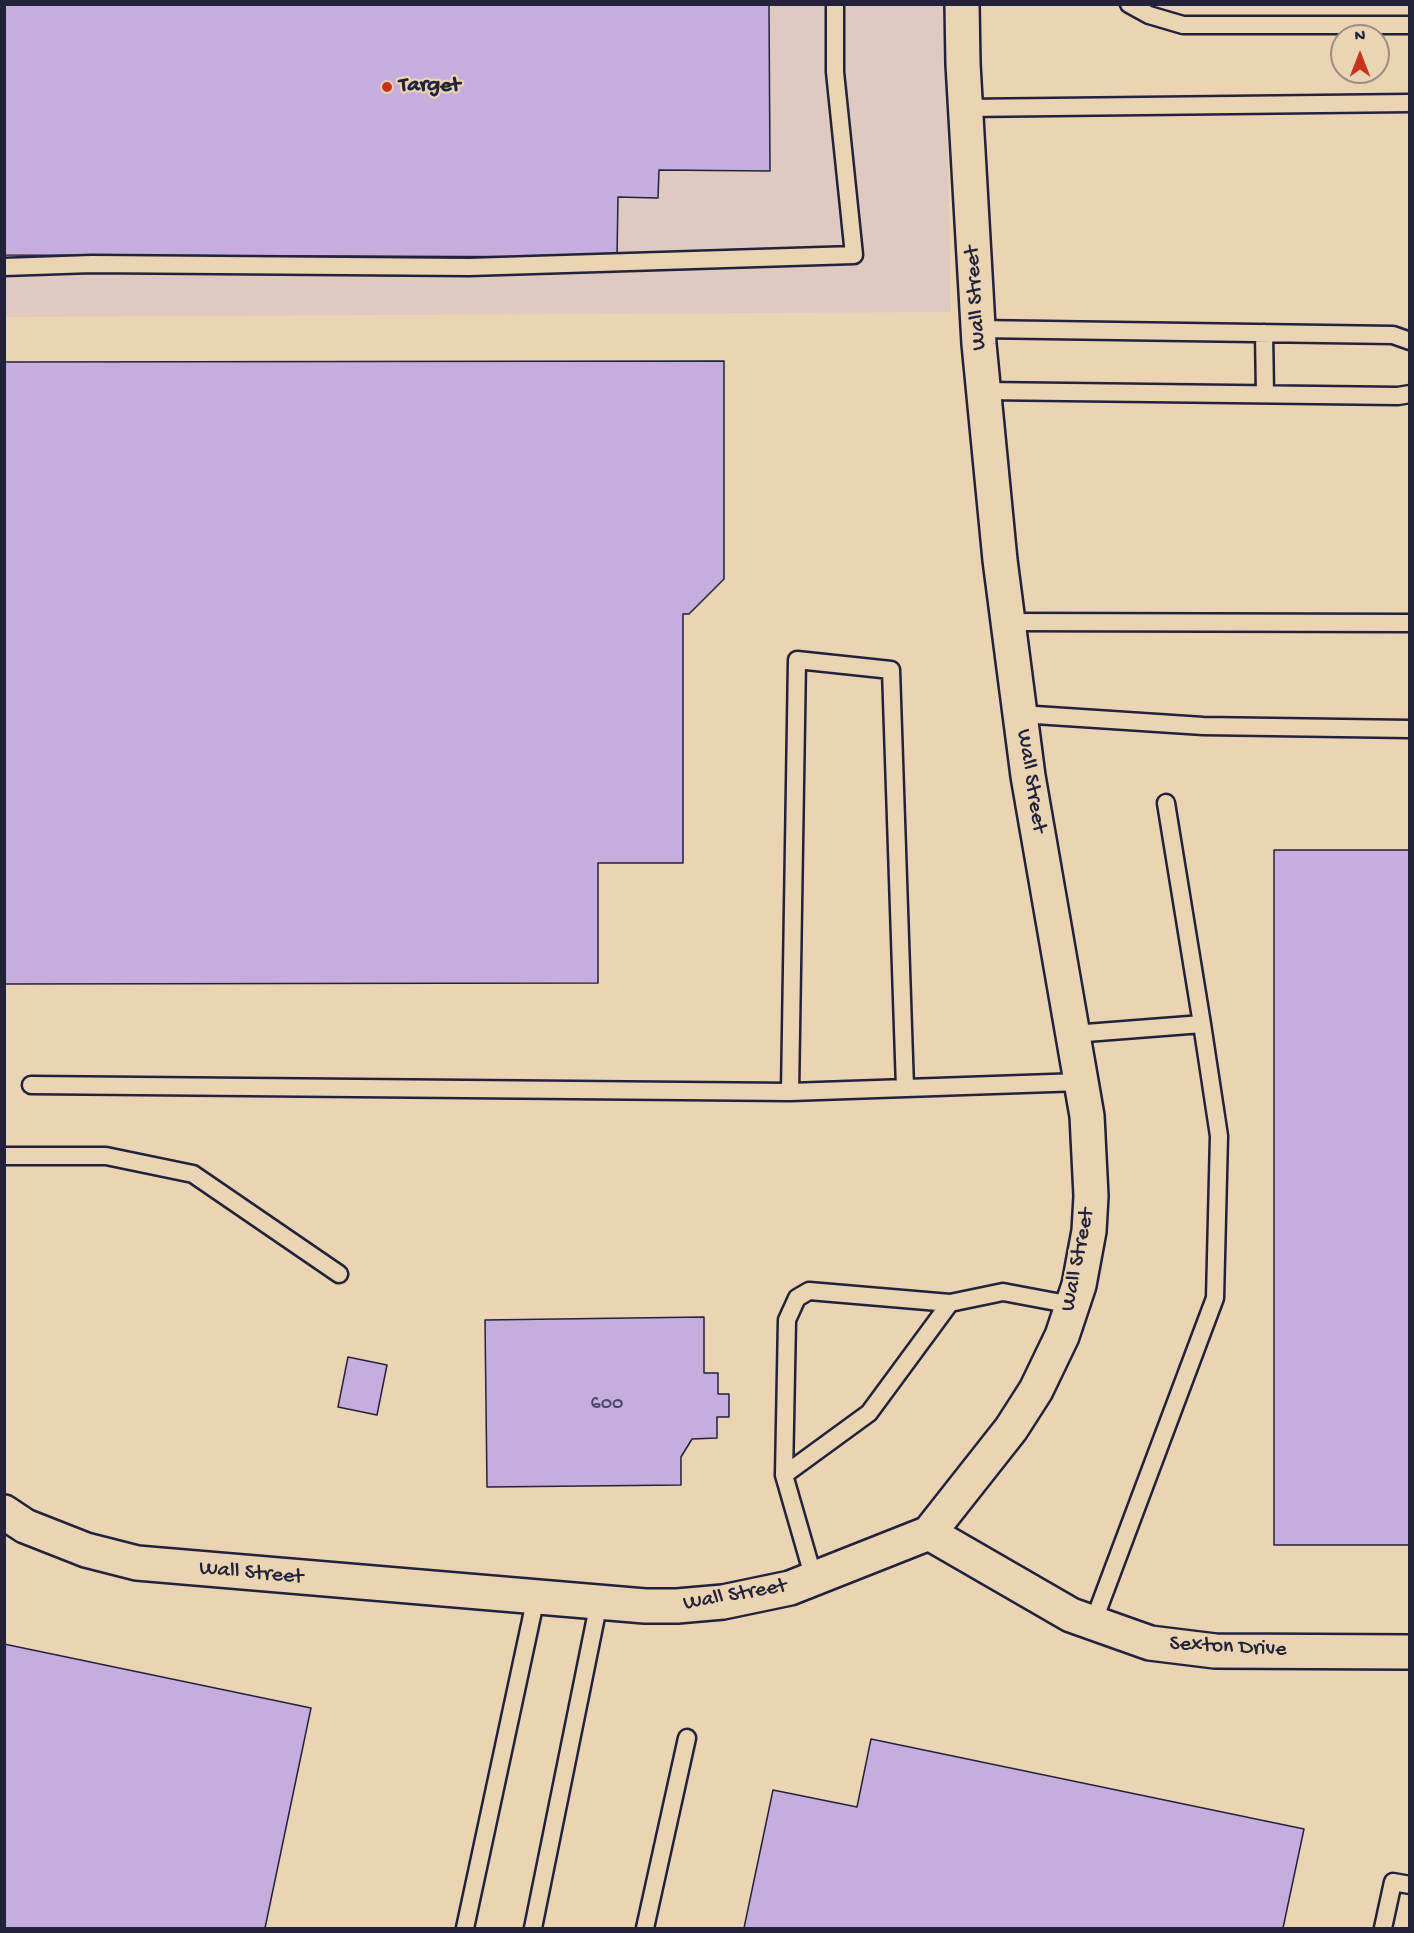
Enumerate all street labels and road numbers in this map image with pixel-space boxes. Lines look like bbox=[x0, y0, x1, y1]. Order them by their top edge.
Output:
street label: Wall Street bbox=[960, 245, 994, 351]
street label: Wall Street bbox=[1009, 727, 1051, 835]
street label: Wall Street bbox=[1056, 1206, 1102, 1314]
street label: Wall Street bbox=[198, 1556, 304, 1592]
street label: Wall Street bbox=[681, 1574, 789, 1618]
street label: Sexton Drive bbox=[1169, 1632, 1287, 1664]

